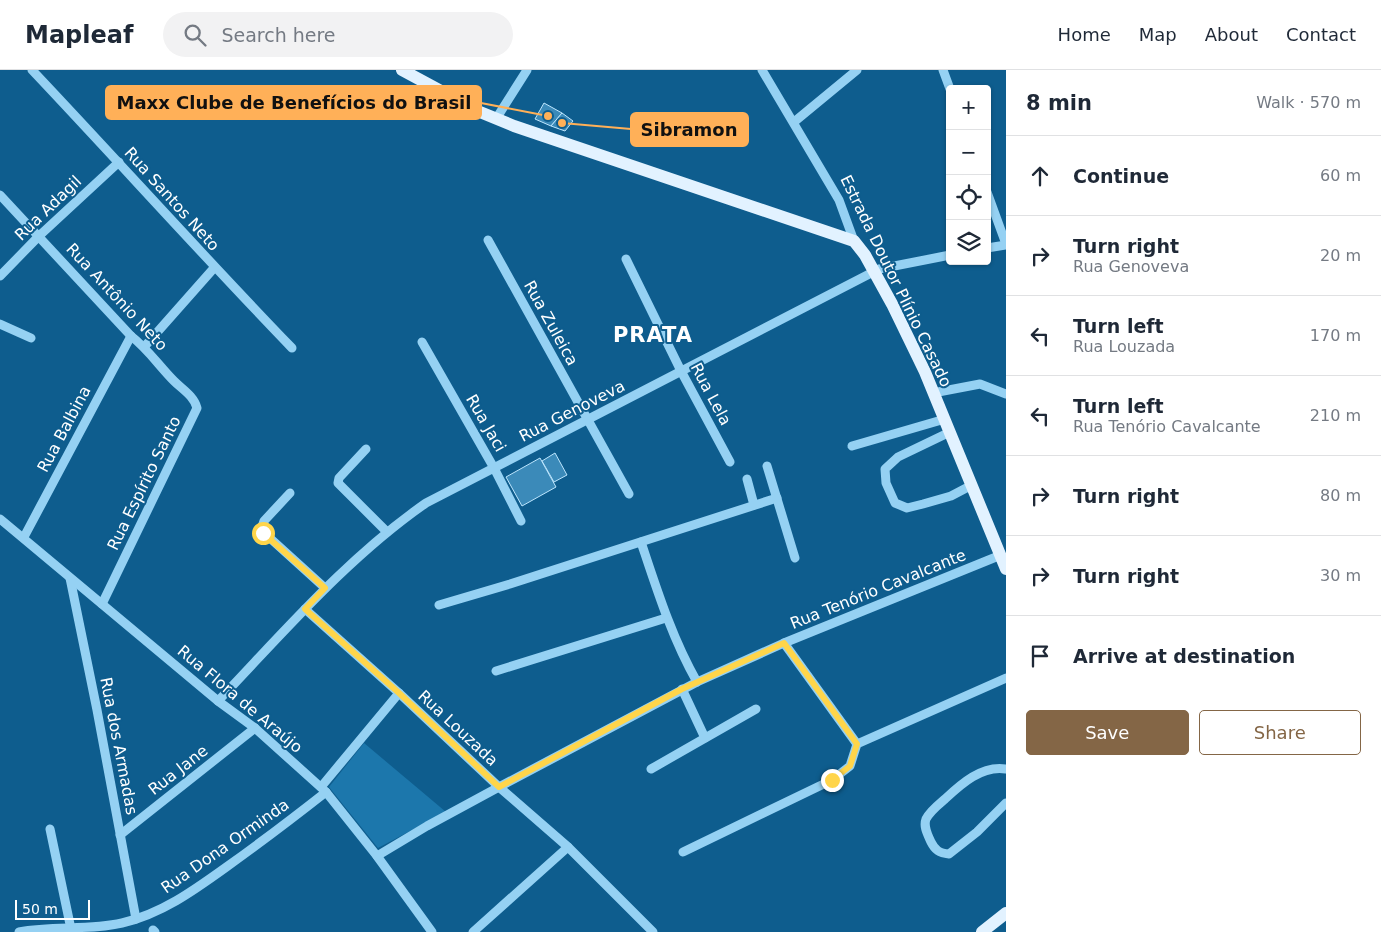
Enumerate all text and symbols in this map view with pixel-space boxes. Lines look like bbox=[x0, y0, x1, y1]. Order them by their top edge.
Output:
search box bbox=[163, 12, 513, 57]
text: Mapleaf bbox=[25, 21, 133, 49]
icon: search bbox=[181, 21, 209, 49]
text: Search here bbox=[221, 24, 336, 46]
text: Home bbox=[1058, 24, 1111, 45]
text: Map bbox=[1139, 24, 1177, 45]
text: About bbox=[1205, 24, 1258, 45]
text: Contact bbox=[1286, 24, 1356, 45]
map controls bbox=[946, 85, 991, 265]
button: + bbox=[946, 85, 991, 130]
callout: Maxx Clube de Benefícios do Brasil bbox=[106, 86, 481, 119]
text: 8 min bbox=[1026, 91, 1092, 115]
text: Maxx Clube de Benefícios do Brasil bbox=[117, 92, 471, 113]
text: Walk · 570 m bbox=[1256, 93, 1361, 112]
callout: Sibramon bbox=[631, 113, 748, 146]
text: Sibramon bbox=[641, 119, 737, 140]
button: − bbox=[946, 130, 991, 175]
street label: Rua Santos Neto bbox=[120, 143, 224, 255]
icon: ahead bbox=[1026, 162, 1054, 190]
text: Continue bbox=[1073, 165, 1169, 187]
text: 60 m bbox=[1320, 166, 1361, 185]
street label: Rua Adagil bbox=[11, 172, 85, 244]
street label: Estrada Doutor Plínio Casado bbox=[836, 172, 956, 390]
button: locate bbox=[946, 175, 991, 220]
button: layers bbox=[946, 220, 991, 265]
text: Turn right bbox=[1073, 235, 1179, 257]
street label: Rua Antônio Neto bbox=[62, 239, 172, 355]
icon: right bbox=[1026, 242, 1054, 270]
text: 20 m bbox=[1320, 246, 1361, 265]
text: Rua Genoveva bbox=[1073, 257, 1189, 276]
street label: Rua Zuleica bbox=[520, 277, 582, 369]
text: Turn left bbox=[1073, 315, 1164, 337]
icon: left bbox=[1026, 322, 1054, 350]
district label: PRATA bbox=[613, 323, 693, 347]
text: 170 m bbox=[1310, 326, 1361, 345]
text: Rua Louzada bbox=[1073, 337, 1175, 356]
street label: Rua Lela bbox=[687, 359, 735, 429]
street label: Rua Genoveva bbox=[516, 376, 628, 446]
street label: Rua Balbina bbox=[33, 383, 95, 475]
street label: Rua Jaci bbox=[462, 391, 510, 455]
text: Turn left bbox=[1073, 395, 1164, 417]
icon: left bbox=[1026, 402, 1054, 430]
text: 210 m bbox=[1310, 406, 1361, 425]
street label: Rua Espírito Santo bbox=[103, 413, 185, 553]
text: Rua Tenório Cavalcante bbox=[1073, 417, 1261, 436]
icon: right bbox=[1026, 482, 1054, 510]
text: Turn right bbox=[1073, 485, 1179, 507]
text: 80 m bbox=[1320, 486, 1361, 505]
route start bbox=[252, 522, 275, 545]
street label: Rua Tenório Cavalcante bbox=[787, 545, 969, 633]
icon: right bbox=[1026, 562, 1054, 590]
text: Turn right bbox=[1073, 565, 1179, 587]
text: 30 m bbox=[1320, 566, 1361, 585]
street label: Rua Flora de Araújo bbox=[174, 641, 306, 757]
icon: arrive bbox=[1026, 642, 1054, 670]
text: Arrive at destination bbox=[1073, 645, 1295, 667]
street label: Rua dos Armadas bbox=[96, 676, 142, 816]
street label: Rua Louzada bbox=[414, 686, 502, 770]
button: Save bbox=[1026, 710, 1189, 755]
button: Share bbox=[1199, 710, 1361, 755]
street label: Rua Jane bbox=[145, 741, 211, 799]
route end bbox=[821, 769, 844, 792]
street label: Rua Dona Orminda bbox=[157, 795, 293, 897]
scale bar bbox=[15, 897, 90, 920]
text: 50 m bbox=[22, 901, 58, 917]

